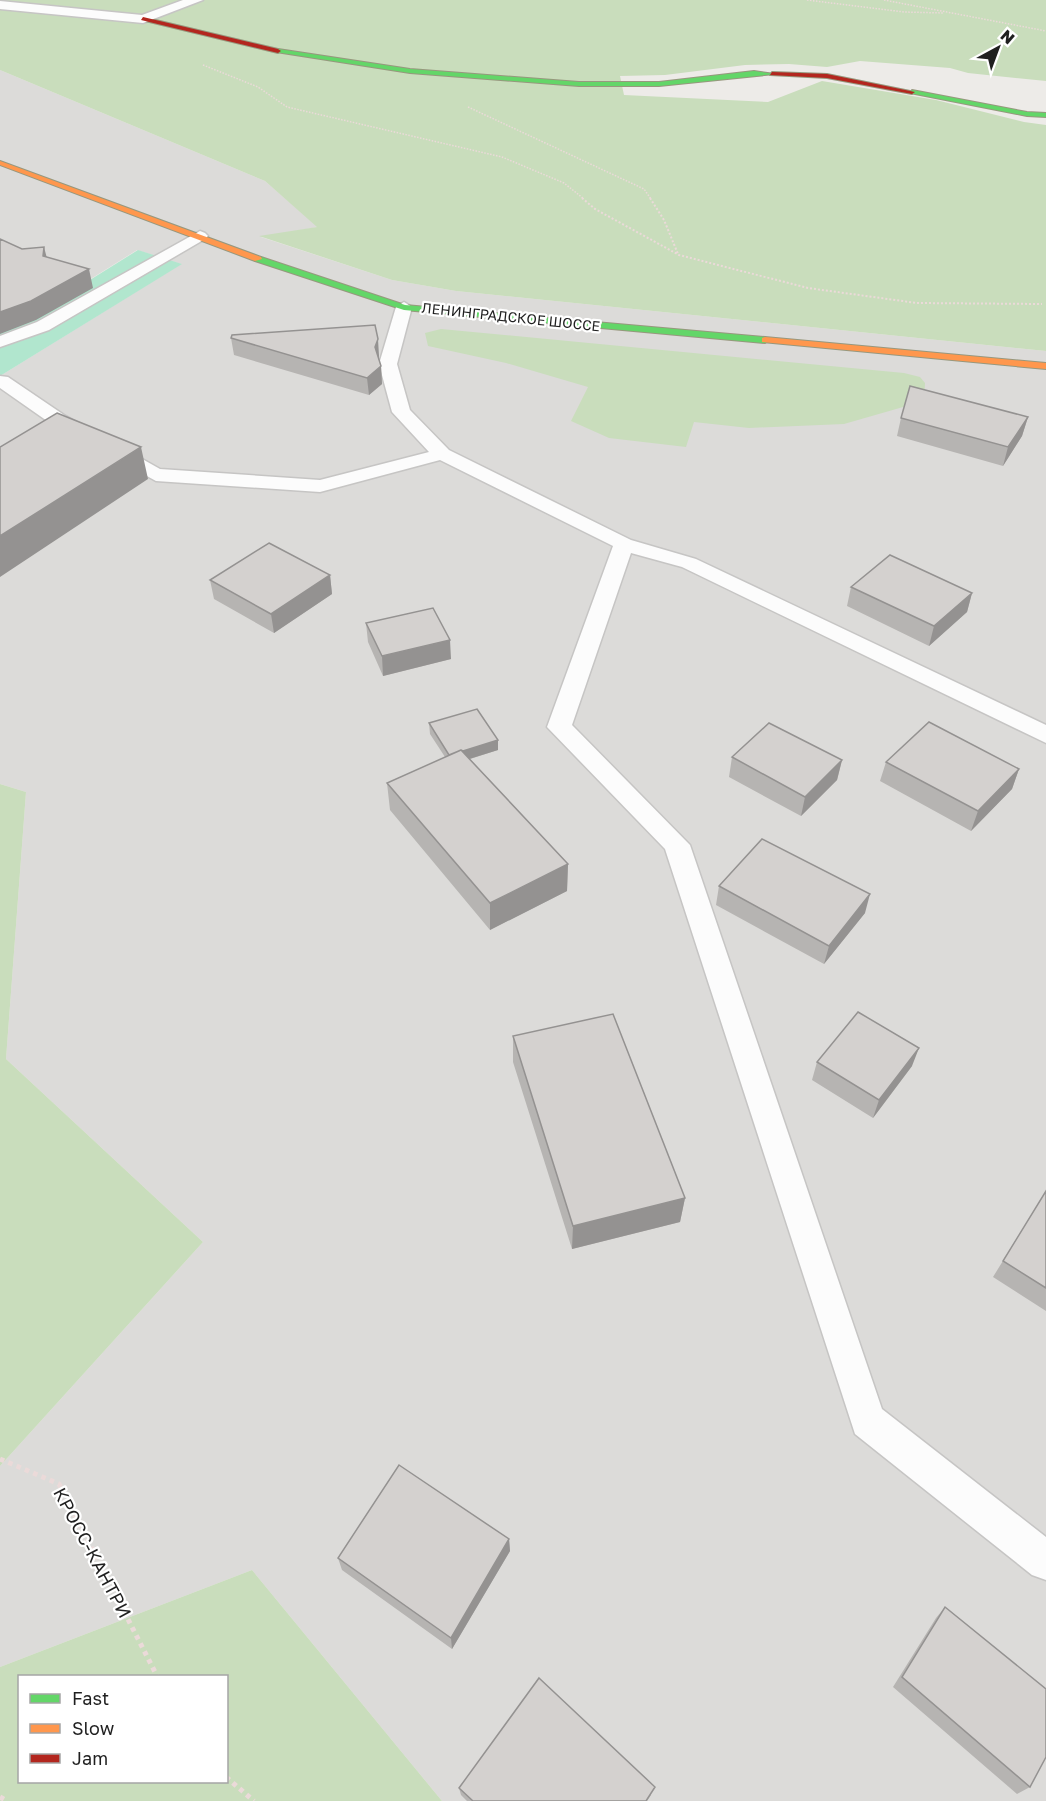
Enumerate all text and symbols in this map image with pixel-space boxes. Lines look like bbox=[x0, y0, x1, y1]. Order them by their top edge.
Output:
north arrow bbox=[968, 18, 1028, 78]
text: N bbox=[997, 25, 1019, 48]
street label: ЛЕНИНГРАДСКОЕ ШОССЕ bbox=[421, 299, 601, 334]
street label: КРОСС-КАНТРИ bbox=[49, 1484, 136, 1621]
legend bbox=[18, 1675, 228, 1783]
text: Fast bbox=[72, 1687, 109, 1709]
text: Slow bbox=[72, 1717, 115, 1739]
text: Jam bbox=[72, 1747, 108, 1769]

